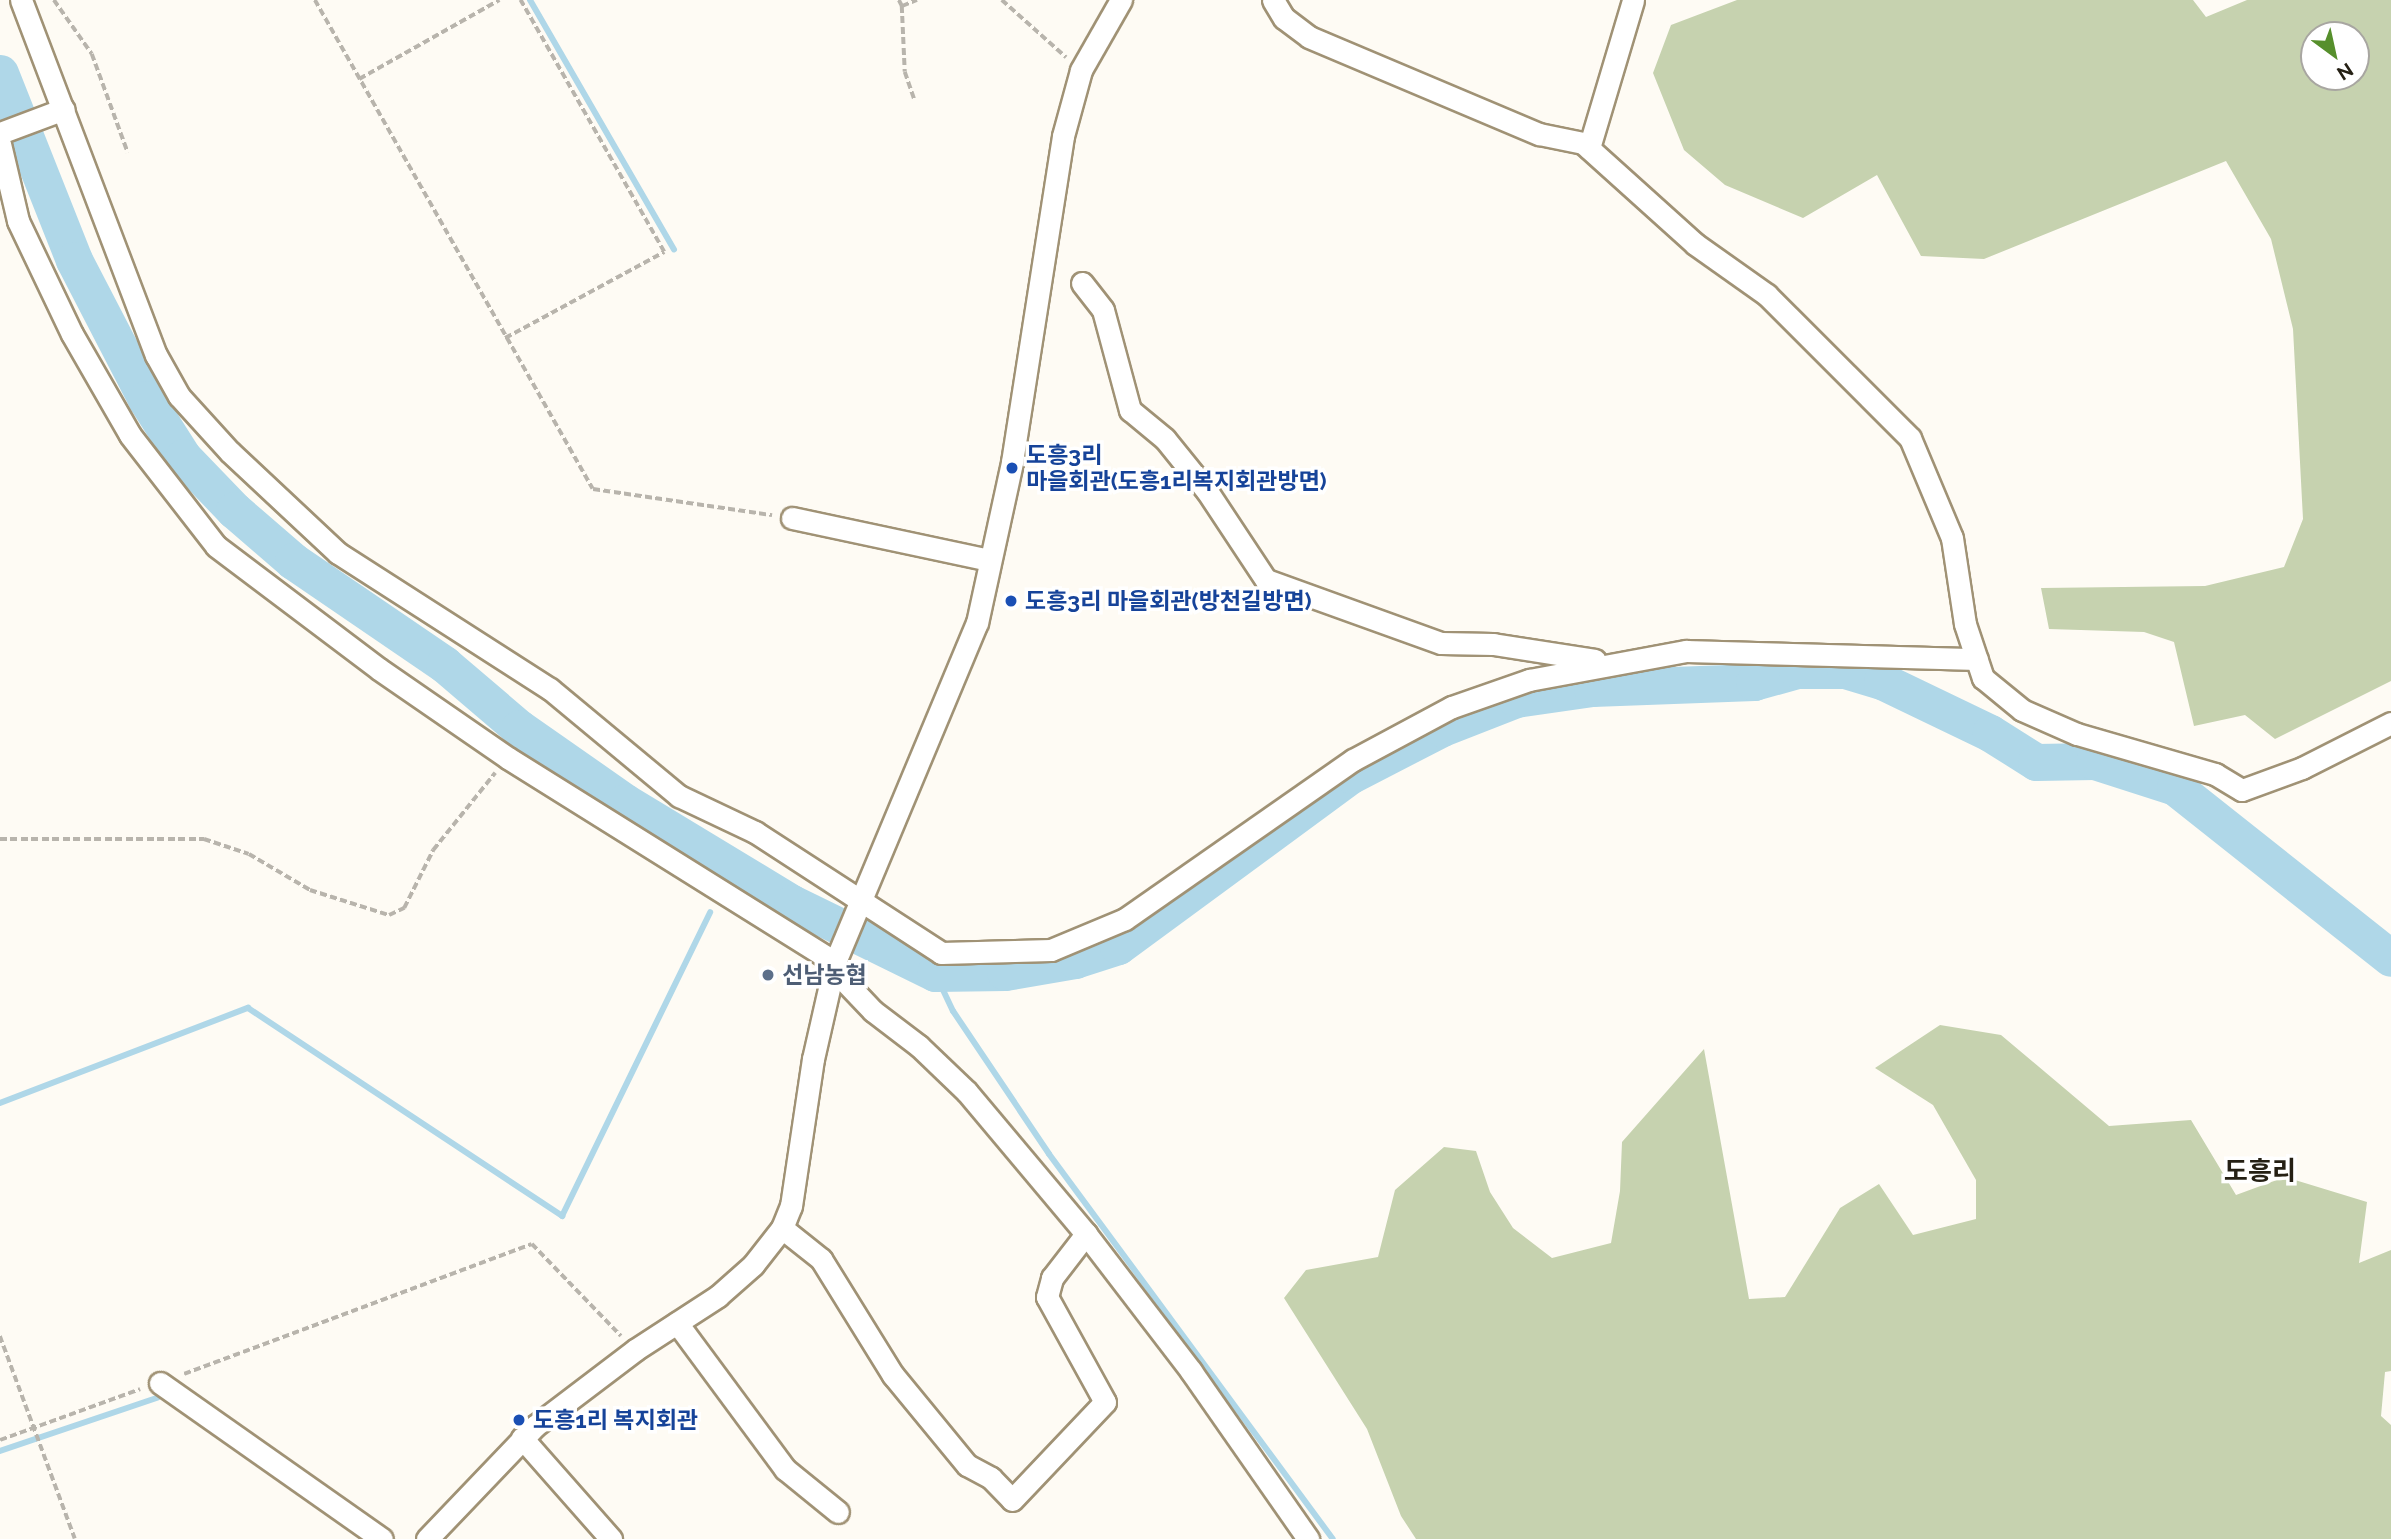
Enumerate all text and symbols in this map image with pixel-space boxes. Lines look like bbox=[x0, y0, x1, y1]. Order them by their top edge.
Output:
north arrow bbox=[2300, 21, 2370, 91]
text: N bbox=[2333, 59, 2357, 85]
place label: 도흥3리 마을회관(도흥1리복지회관방면) bbox=[1026, 441, 1327, 495]
marker: 도흥3리 마을회관(도흥1리복지회관방면) bbox=[1004, 460, 1020, 476]
place label: 도흥3리 마을회관(방천길방면) bbox=[1025, 587, 1312, 615]
marker: 도흥3리 마을회관(방천길방면) bbox=[1003, 593, 1019, 609]
place label: 선남농협 bbox=[782, 961, 867, 989]
marker: 선남농협 bbox=[760, 967, 776, 983]
district label: 도흥리 bbox=[2224, 1156, 2296, 1188]
place label: 도흥1리 복지회관 bbox=[533, 1406, 698, 1434]
marker: 도흥1리 복지회관 bbox=[511, 1412, 527, 1428]

